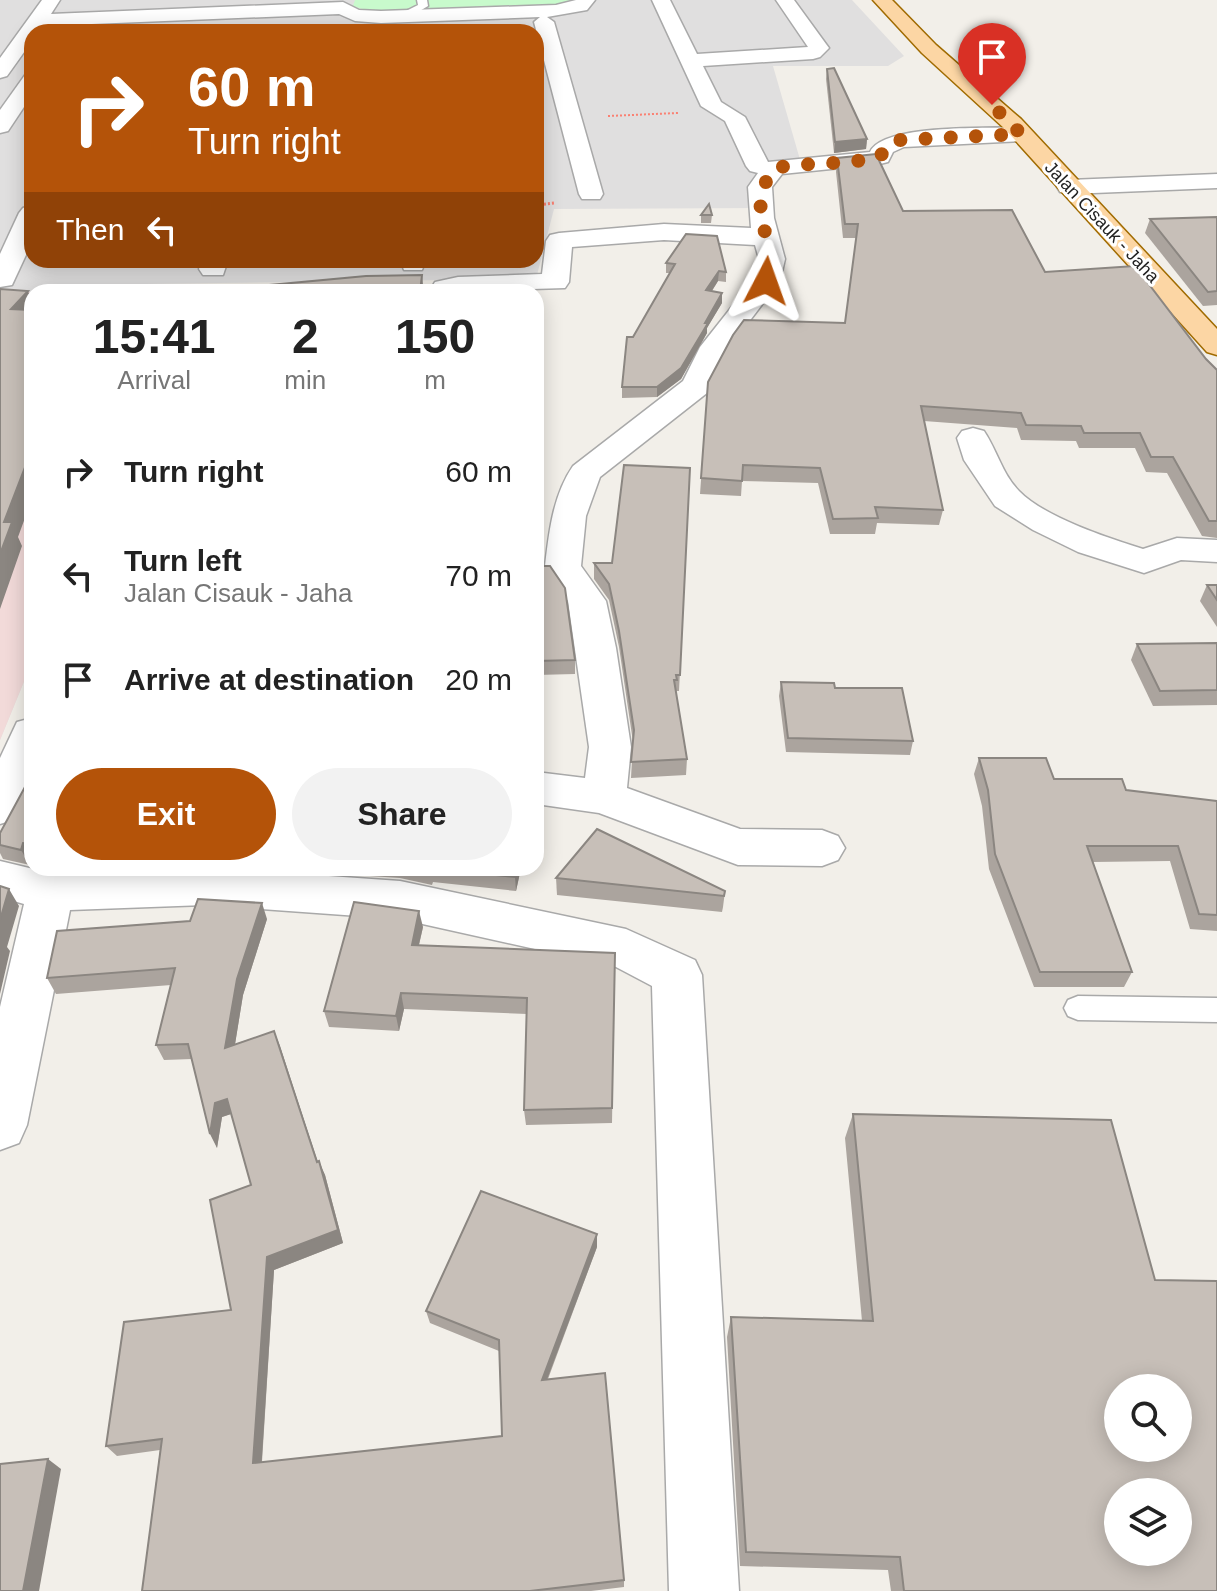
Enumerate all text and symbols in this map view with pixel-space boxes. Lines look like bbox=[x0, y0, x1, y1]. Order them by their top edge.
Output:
pin bbox=[958, 23, 1026, 105]
icon: arrive bbox=[970, 35, 1014, 79]
text: 60 m bbox=[188, 55, 316, 118]
icon: right bbox=[56, 56, 160, 160]
text: Turn right bbox=[188, 121, 341, 162]
street label: Jalan Cisauk - Jaha bbox=[1041, 157, 1164, 287]
icon: left bbox=[140, 208, 184, 252]
text: Then bbox=[56, 213, 124, 246]
position arrow bbox=[724, 239, 808, 323]
text: 15:41 bbox=[93, 310, 216, 363]
text: 2 bbox=[292, 310, 319, 363]
text: 150 bbox=[395, 310, 475, 363]
text: Arrival bbox=[117, 365, 191, 395]
text: min bbox=[284, 365, 326, 395]
text: m bbox=[424, 365, 446, 395]
icon: right bbox=[56, 450, 100, 494]
text: Turn right bbox=[124, 455, 263, 488]
text: 60 m bbox=[445, 455, 512, 488]
text: Turn left bbox=[124, 544, 242, 577]
icon: left bbox=[56, 554, 100, 598]
text: 70 m bbox=[445, 559, 512, 592]
text: Jalan Cisauk - Jaha bbox=[124, 578, 352, 608]
icon: arrive bbox=[56, 658, 100, 702]
text: Arrive at destination bbox=[124, 663, 414, 696]
text: 20 m bbox=[445, 663, 512, 696]
button: Exit bbox=[56, 768, 276, 860]
button: Share bbox=[292, 768, 512, 860]
map controls bbox=[1104, 1374, 1192, 1566]
button: search bbox=[1104, 1374, 1192, 1462]
button: layers bbox=[1104, 1478, 1192, 1566]

